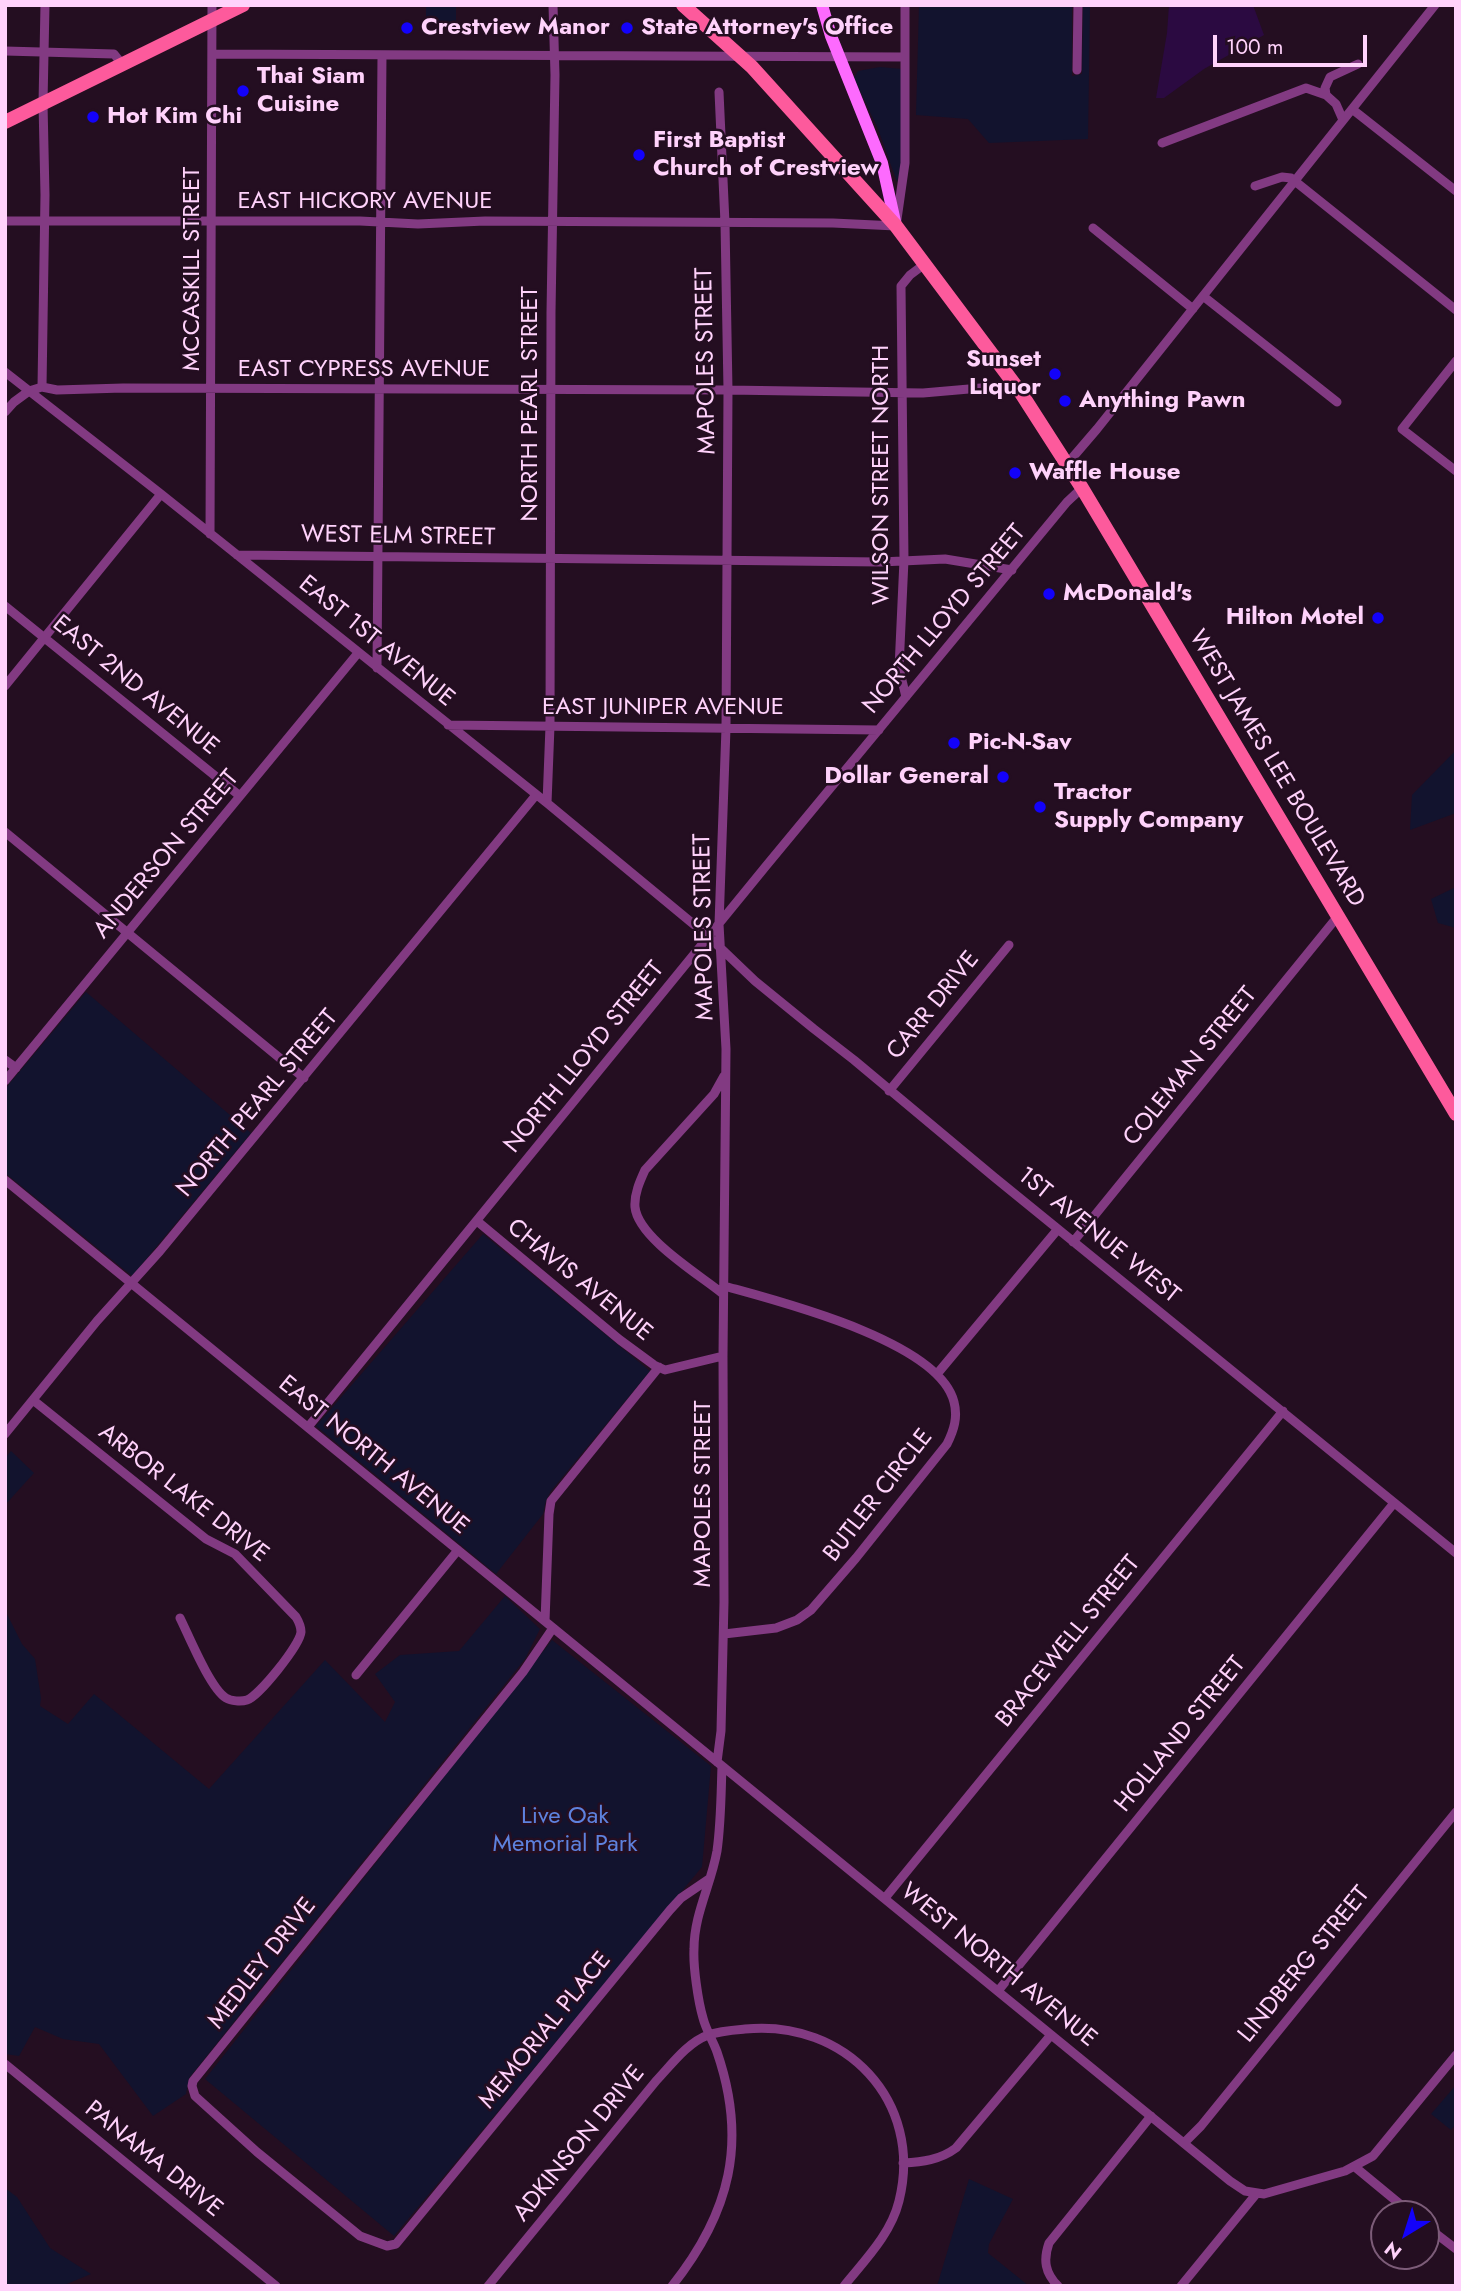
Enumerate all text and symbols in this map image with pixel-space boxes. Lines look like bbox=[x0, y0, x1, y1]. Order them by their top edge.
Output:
place label: Crestview Manor bbox=[421, 14, 610, 42]
place label: State Attorney's Office bbox=[641, 14, 893, 42]
marker: Crestview Manor bbox=[399, 20, 415, 36]
marker: State Attorney's Office bbox=[619, 20, 635, 36]
scale bar bbox=[1216, 21, 1370, 65]
text: 100 m bbox=[1226, 32, 1283, 62]
place label: Thai Siam Cuisine bbox=[257, 63, 365, 119]
marker: Thai Siam Cuisine bbox=[235, 83, 251, 99]
place label: Hot Kim Chi bbox=[107, 103, 242, 131]
marker: Hot Kim Chi bbox=[85, 109, 101, 125]
place label: First Baptist Church of Crestview bbox=[653, 127, 879, 183]
marker: First Baptist Church of Crestview bbox=[631, 147, 647, 163]
street label: MCCASKILL STREET bbox=[179, 167, 207, 371]
street label: EAST HICKORY AVENUE bbox=[238, 188, 492, 216]
street label: MAPOLES STREET bbox=[691, 267, 723, 455]
street label: NORTH PEARL STREET bbox=[517, 286, 545, 522]
street label: WILSON STREET NORTH bbox=[868, 345, 896, 605]
place label: Sunset Liquor bbox=[966, 346, 1041, 402]
street label: EAST CYPRESS AVENUE bbox=[238, 356, 490, 384]
marker: Sunset Liquor bbox=[1047, 366, 1063, 382]
place label: Anything Pawn bbox=[1079, 387, 1245, 415]
marker: Anything Pawn bbox=[1057, 393, 1073, 409]
place label: Waffle House bbox=[1029, 459, 1181, 487]
marker: Waffle House bbox=[1007, 465, 1023, 481]
street label: NORTH LLOYD STREET bbox=[857, 520, 1033, 720]
street label: WEST ELM STREET bbox=[301, 521, 495, 553]
street label: EAST 1ST AVENUE bbox=[292, 570, 460, 714]
place label: McDonald's bbox=[1063, 580, 1192, 608]
marker: McDonald's bbox=[1041, 586, 1057, 602]
place label: Hilton Motel bbox=[1226, 604, 1364, 632]
street label: EAST 2ND AVENUE bbox=[46, 610, 224, 762]
marker: Hilton Motel bbox=[1370, 610, 1386, 626]
street label: WEST JAMES LEE BOULEVARD bbox=[1182, 625, 1370, 913]
street label: EAST JUNIPER AVENUE bbox=[542, 694, 784, 722]
place label: Pic-N-Sav bbox=[968, 729, 1072, 757]
marker: Pic-N-Sav bbox=[946, 735, 962, 751]
place label: Dollar General bbox=[824, 763, 989, 791]
street label: ANDERSON STREET bbox=[88, 765, 246, 945]
marker: Dollar General bbox=[995, 769, 1011, 785]
place label: Tractor Supply Company bbox=[1054, 779, 1243, 835]
marker: Tractor Supply Company bbox=[1032, 799, 1048, 815]
street label: MAPOLES STREET bbox=[689, 833, 721, 1021]
street label: CARR DRIVE bbox=[882, 946, 986, 1066]
street label: NORTH LLOYD STREET bbox=[499, 956, 671, 1160]
street label: COLEMAN STREET bbox=[1118, 982, 1264, 1152]
street label: NORTH PEARL STREET bbox=[171, 1005, 345, 1203]
street label: 1ST AVENUE WEST bbox=[1011, 1162, 1185, 1310]
street label: CHAVIS AVENUE bbox=[501, 1214, 657, 1348]
street label: EAST NORTH AVENUE bbox=[272, 1370, 474, 1542]
street label: MAPOLES STREET bbox=[690, 1400, 718, 1588]
street label: ARBOR LAKE DRIVE bbox=[92, 1419, 274, 1569]
street label: BUTLER CIRCLE bbox=[818, 1424, 940, 1568]
street label: BRACEWELL STREET bbox=[991, 1550, 1147, 1734]
street label: HOLLAND STREET bbox=[1109, 1651, 1253, 1819]
park label: Live Oak Memorial Park bbox=[492, 1803, 638, 1859]
street label: WEST NORTH AVENUE bbox=[894, 1878, 1102, 2054]
street label: LINDBERG STREET bbox=[1233, 1881, 1377, 2049]
street label: MEDLEY DRIVE bbox=[203, 1893, 323, 2035]
street label: MEMORIAL PLACE bbox=[474, 1947, 618, 2115]
street label: ADKINSON DRIVE bbox=[508, 2060, 652, 2228]
street label: PANAMA DRIVE bbox=[78, 2096, 228, 2224]
north arrow bbox=[1370, 2200, 1440, 2270]
text: N bbox=[1379, 2235, 1407, 2266]

